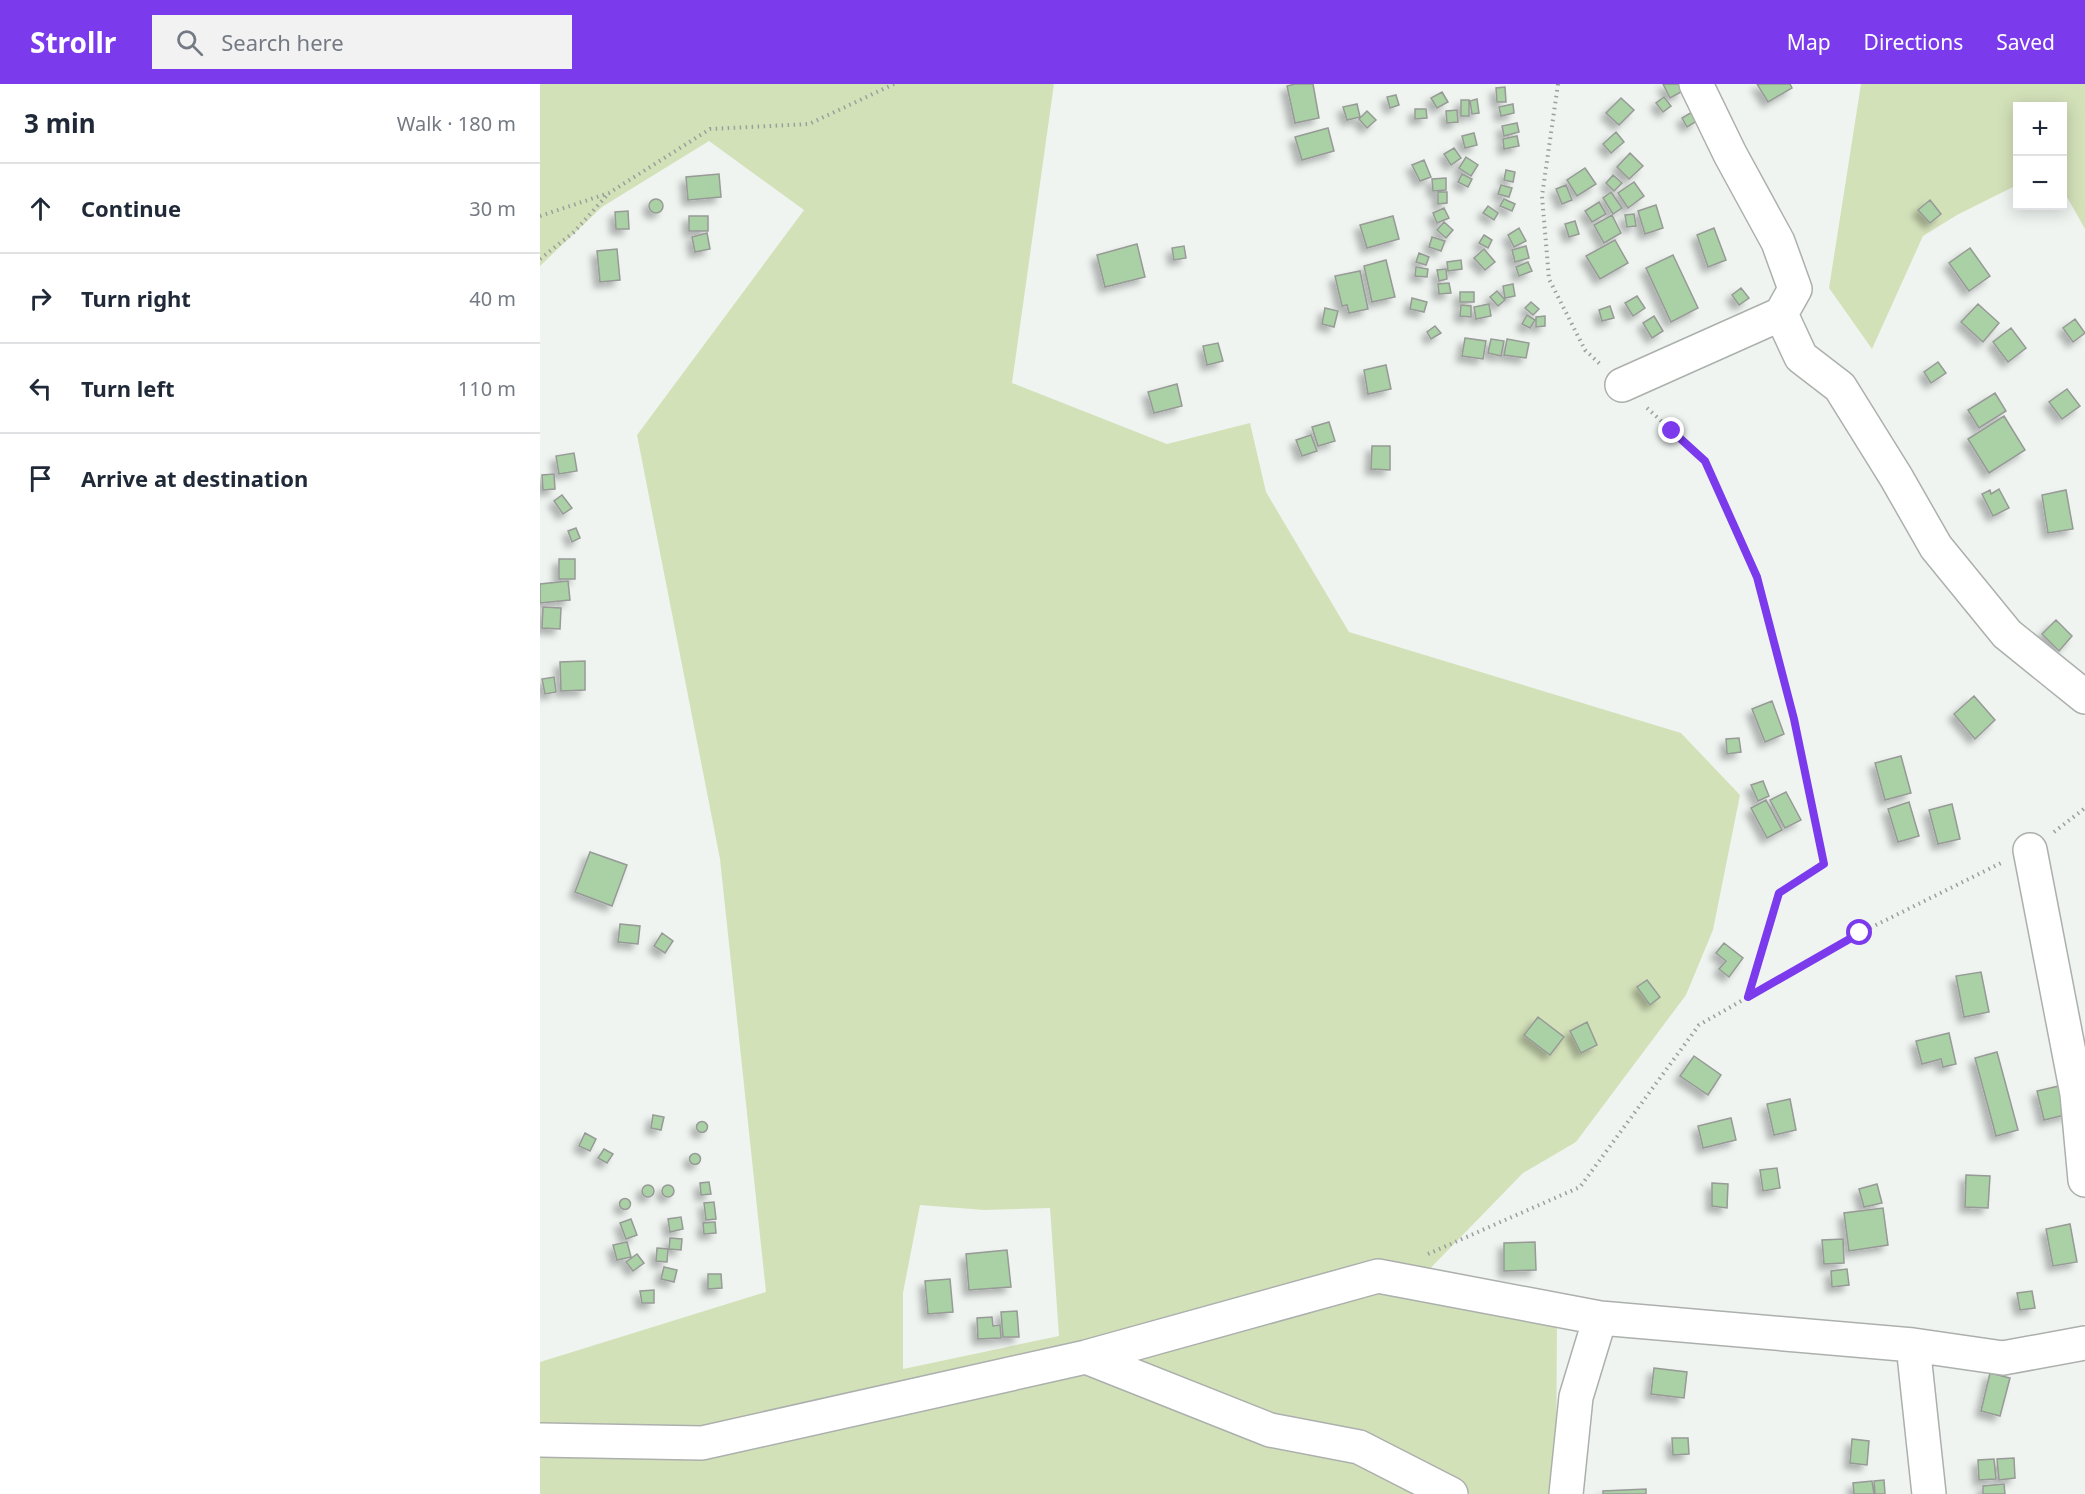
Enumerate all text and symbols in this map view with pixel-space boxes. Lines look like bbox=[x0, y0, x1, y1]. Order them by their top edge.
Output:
search box bbox=[152, 15, 572, 69]
text: Strollr bbox=[30, 23, 116, 61]
icon: search bbox=[173, 26, 206, 59]
text: Search here bbox=[221, 27, 344, 57]
text: Map bbox=[1787, 28, 1831, 56]
text: Directions bbox=[1864, 28, 1963, 56]
text: Saved bbox=[1996, 28, 2055, 56]
map controls bbox=[2013, 102, 2067, 210]
button: + bbox=[2013, 102, 2067, 156]
text: 3 min bbox=[24, 105, 96, 141]
text: Walk · 180 m bbox=[397, 110, 516, 137]
button: − bbox=[2013, 156, 2067, 210]
icon: ahead bbox=[24, 192, 57, 225]
text: Continue bbox=[81, 193, 181, 223]
text: 30 m bbox=[469, 195, 516, 222]
icon: right bbox=[24, 282, 57, 315]
text: Turn right bbox=[81, 283, 191, 313]
text: 40 m bbox=[469, 285, 516, 312]
icon: left bbox=[24, 372, 57, 405]
text: Turn left bbox=[81, 373, 175, 403]
text: 110 m bbox=[458, 375, 516, 402]
route end bbox=[1658, 417, 1684, 443]
icon: arrive bbox=[24, 462, 57, 495]
text: Arrive at destination bbox=[81, 463, 308, 493]
route start bbox=[1846, 919, 1872, 945]

